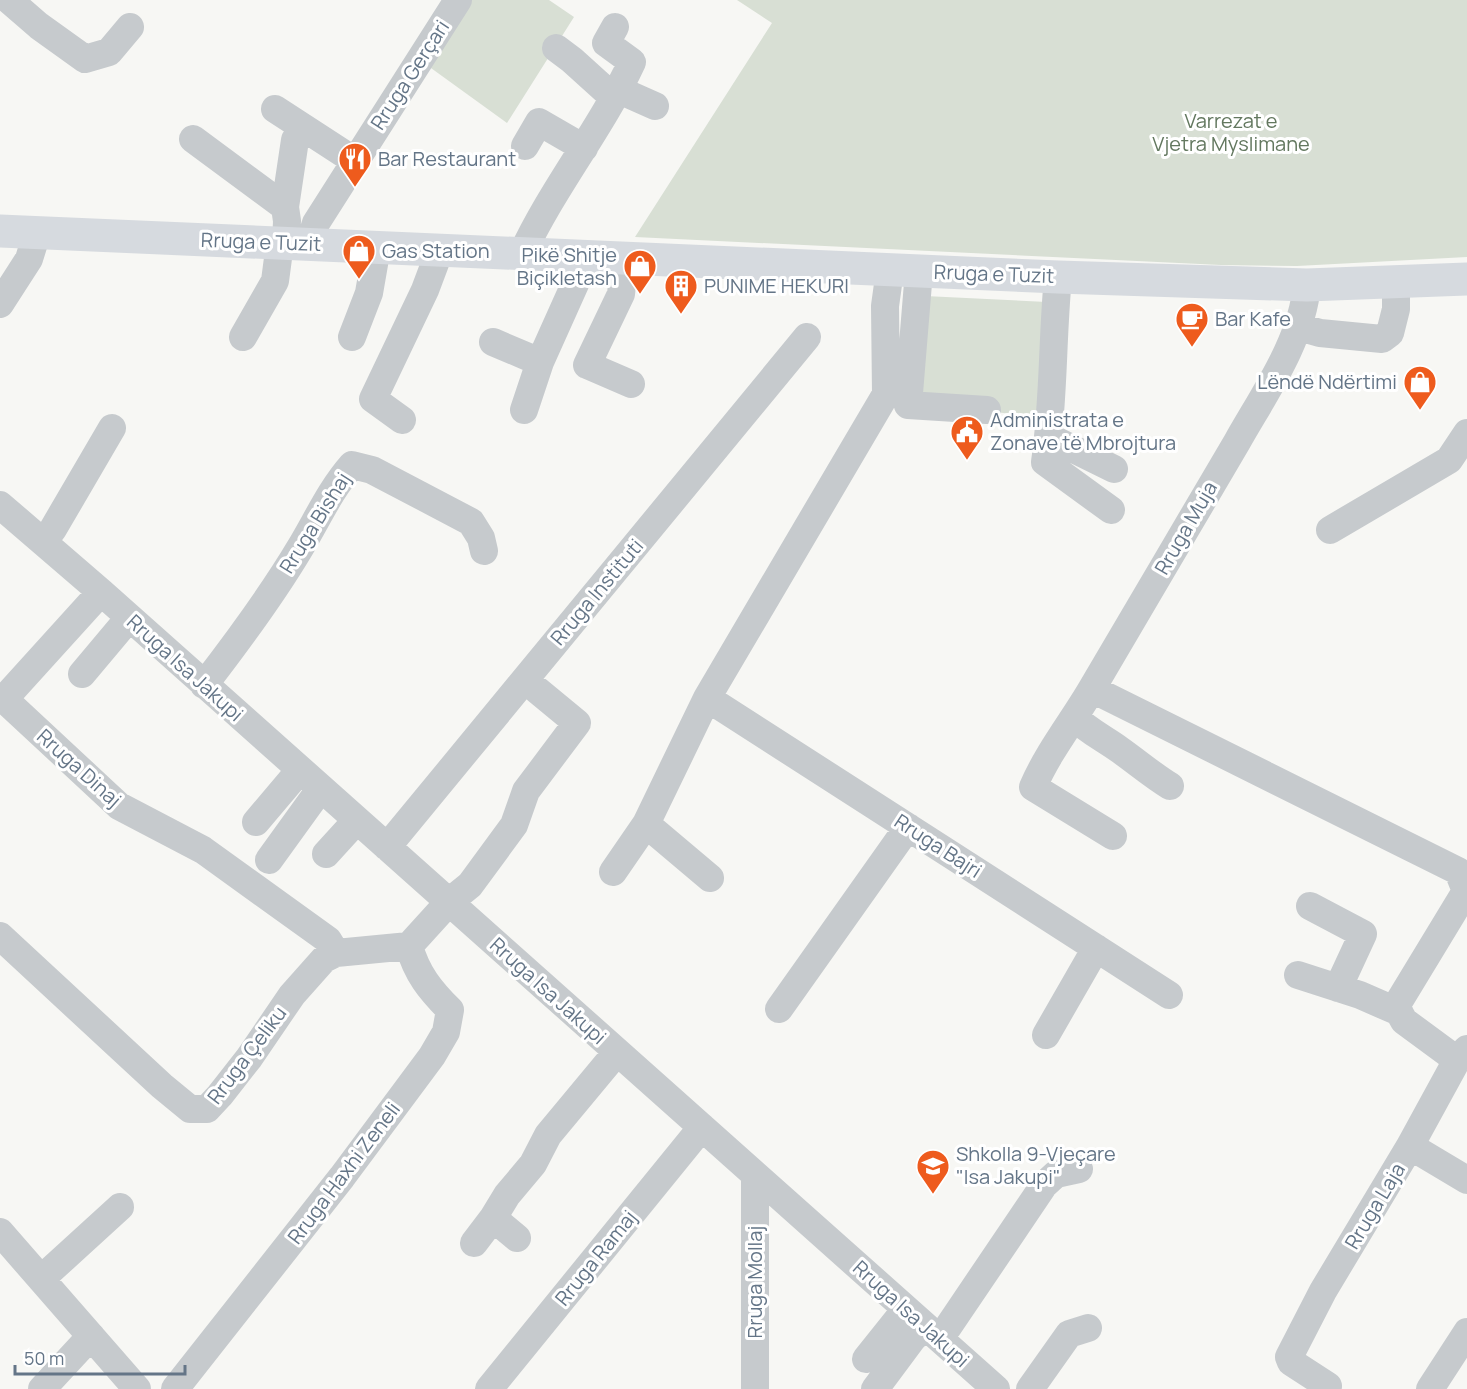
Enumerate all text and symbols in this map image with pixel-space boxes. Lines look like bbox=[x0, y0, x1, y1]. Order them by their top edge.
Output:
street label: Rruga Gerçari bbox=[364, 15, 455, 135]
park label: Varrezat e Vjetra Myslimane bbox=[1152, 107, 1310, 157]
restaurant icon: Bar Restaurant bbox=[337, 141, 373, 188]
place label: Bar Restaurant bbox=[378, 145, 516, 172]
street label: Rruga e Tuzit bbox=[200, 226, 322, 257]
shop icon: Gas Station bbox=[341, 233, 377, 280]
place label: Gas Station bbox=[382, 237, 490, 264]
place label: Pikë Shitje Biçikletash bbox=[517, 241, 617, 291]
shop icon: Pikë Shitje Biçikletash bbox=[622, 248, 658, 295]
street label: Rruga e Tuzit bbox=[933, 258, 1055, 289]
building icon: PUNIME HEKURI bbox=[663, 268, 699, 315]
place label: PUNIME HEKURI bbox=[704, 272, 849, 299]
cafe icon: Bar Kafe bbox=[1174, 301, 1210, 348]
place label: Bar Kafe bbox=[1215, 305, 1291, 332]
shop icon: Lëndë Ndërtimi bbox=[1402, 364, 1438, 411]
place label: Lëndë Ndërtimi bbox=[1257, 368, 1397, 395]
place label: Administrata e Zonave të Mbrojtura bbox=[990, 406, 1176, 456]
public building icon: Administrata e Zonave të Mbrojtura bbox=[949, 414, 985, 461]
street label: Rruga Bishaj bbox=[273, 467, 356, 578]
street label: Rruga Muja bbox=[1148, 476, 1223, 579]
street label: Rruga Instituti bbox=[544, 533, 649, 651]
street label: Rruga Isa Jakupi bbox=[121, 608, 249, 727]
street label: Rruga Dinaj bbox=[31, 723, 127, 813]
street label: Rruga Bajri bbox=[889, 807, 987, 884]
street label: Rruga Isa Jakupi bbox=[484, 931, 612, 1050]
street label: Rruga Çeliku bbox=[201, 1000, 292, 1109]
street label: Rruga Haxhi Zeneli bbox=[281, 1096, 406, 1249]
place label: Shkolla 9-Vjeçare "Isa Jakupi" bbox=[956, 1140, 1116, 1190]
school or university icon: Shkolla 9-Vjeçare "Isa Jakupi" bbox=[915, 1148, 951, 1195]
street label: Rruga Laja bbox=[1338, 1158, 1411, 1254]
street label: Rruga Ramaj bbox=[549, 1204, 642, 1311]
street label: Rruga Mollaj bbox=[741, 1226, 768, 1338]
street label: Rruga Isa Jakupi bbox=[847, 1254, 975, 1373]
scale bar bbox=[15, 1338, 184, 1376]
text: 50 m bbox=[24, 1346, 64, 1370]

